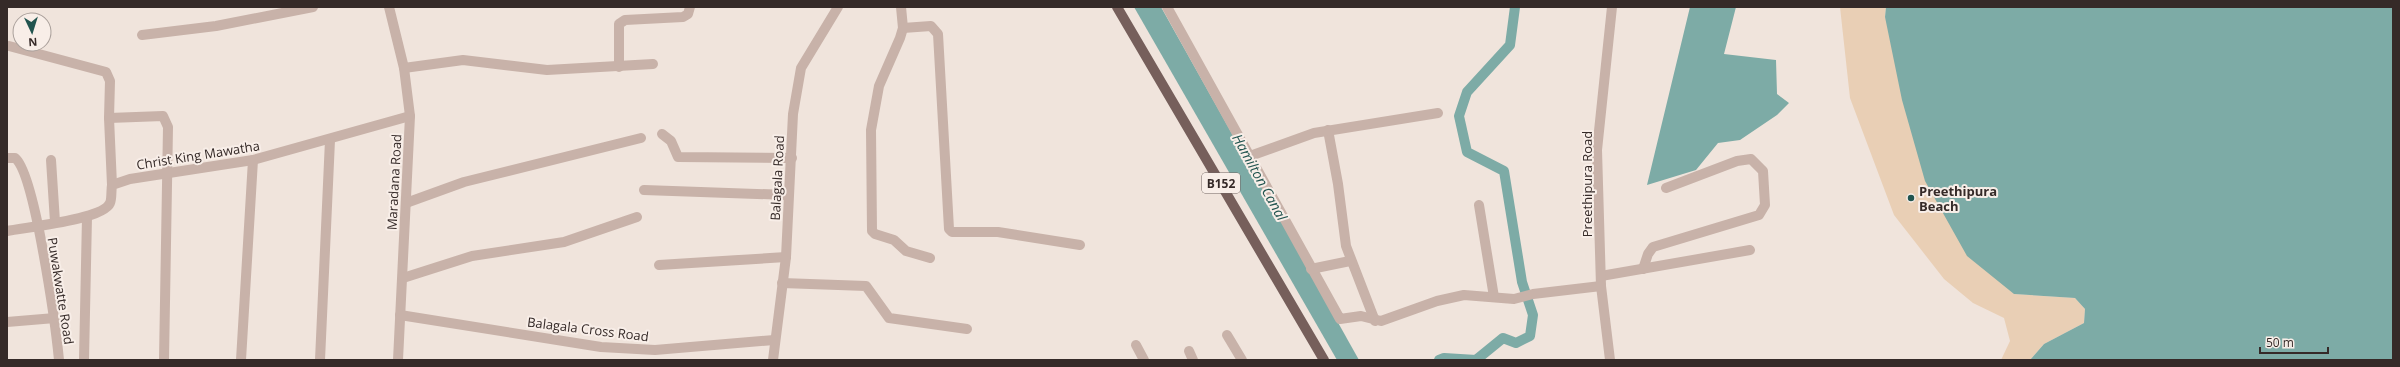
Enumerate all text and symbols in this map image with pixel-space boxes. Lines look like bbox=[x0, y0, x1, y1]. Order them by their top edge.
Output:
north arrow bbox=[12, 12, 52, 52]
text: N bbox=[28, 35, 38, 50]
water label: Hamilton Canal bbox=[1228, 130, 1292, 224]
street label: Preethipura Road bbox=[1578, 131, 1596, 237]
street label: Maradana Road bbox=[382, 133, 406, 231]
street label: Balagala Road bbox=[766, 135, 788, 221]
street label: Christ King Mawatha bbox=[135, 136, 261, 174]
road number: B152 bbox=[1202, 173, 1240, 193]
place label: Preethipura Beach bbox=[1919, 182, 1997, 215]
marker: Preethipura Beach bbox=[1906, 193, 1916, 203]
street label: Puwakwatte Road bbox=[44, 236, 78, 346]
street label: Balagala Cross Road bbox=[526, 313, 650, 345]
scale bar bbox=[2260, 329, 2328, 355]
text: 50 m bbox=[2266, 334, 2294, 351]

